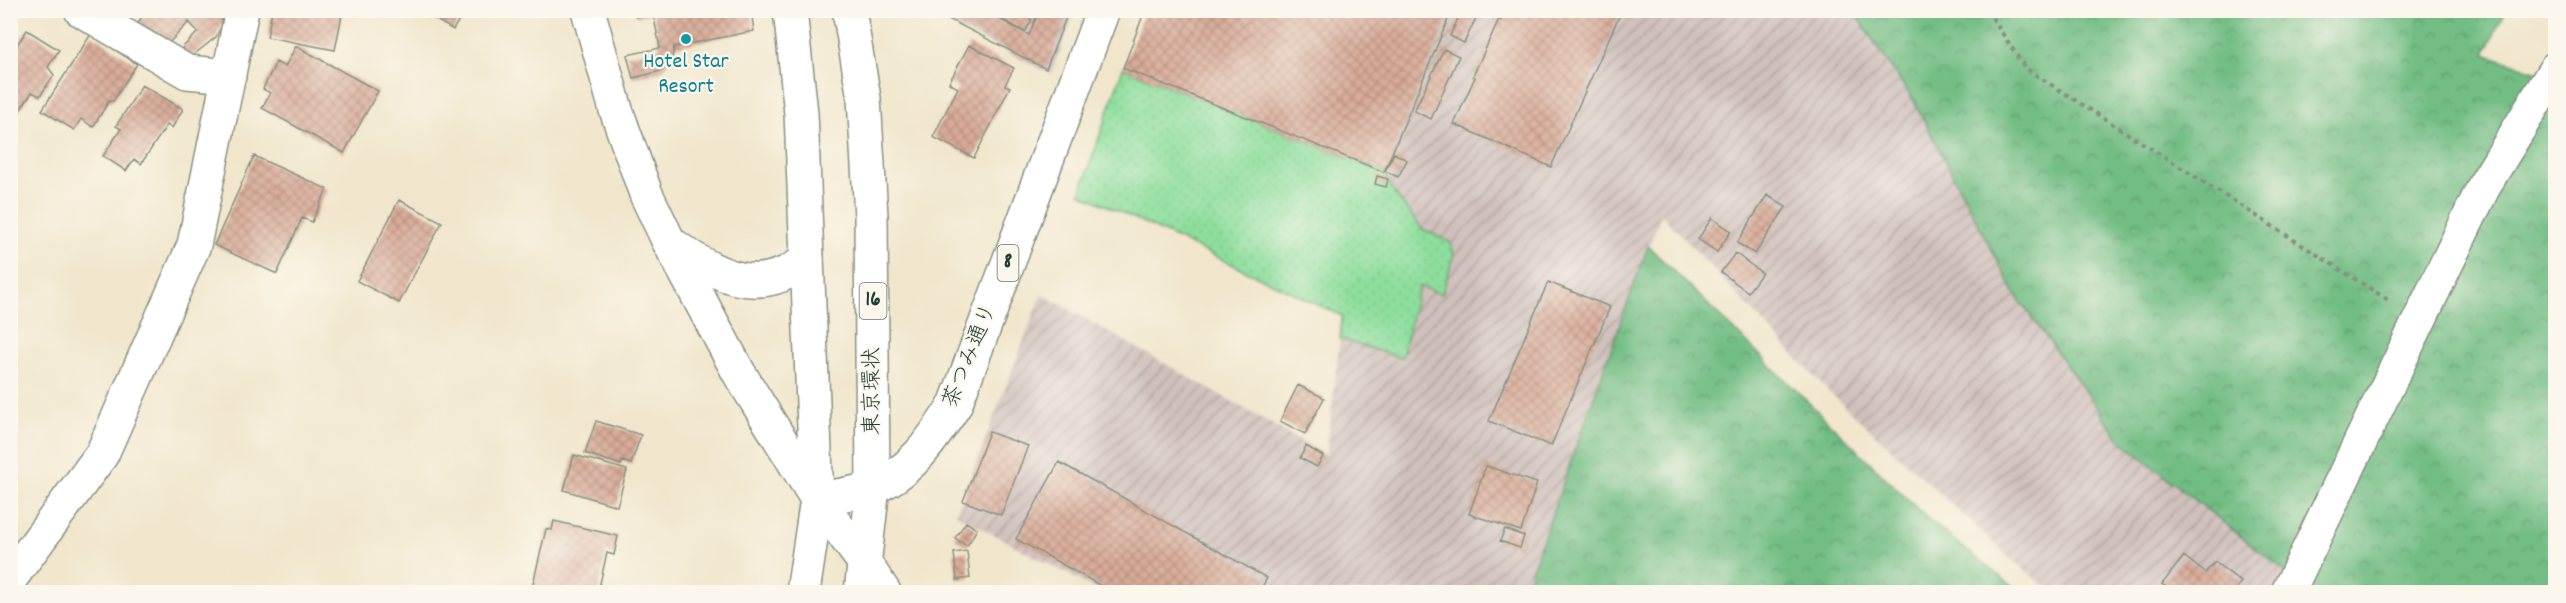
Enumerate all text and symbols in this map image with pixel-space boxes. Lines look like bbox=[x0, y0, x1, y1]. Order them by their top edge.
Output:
marker: Hotel Star Resort bbox=[679, 32, 693, 46]
place label: Hotel Star Resort bbox=[643, 47, 730, 103]
road number: 8 bbox=[998, 245, 1018, 281]
road number: 16 bbox=[860, 283, 886, 319]
street label: 茶つみ通り bbox=[936, 299, 1006, 413]
street label: 東京環状 bbox=[858, 347, 889, 435]

